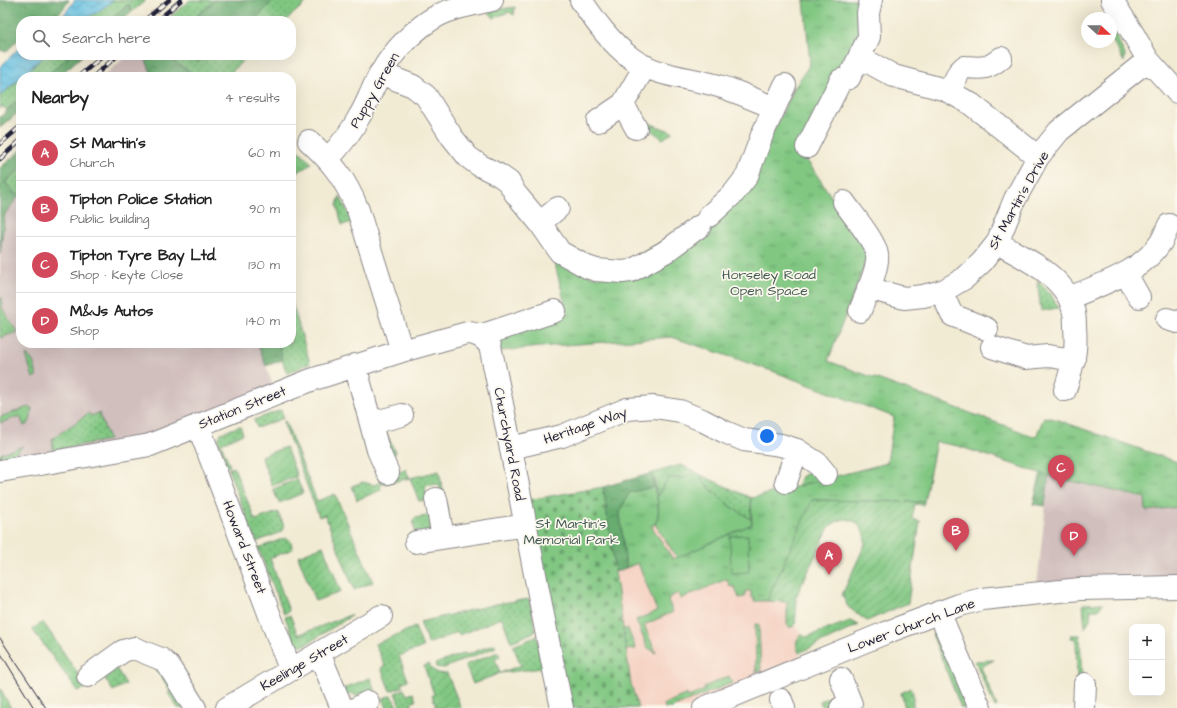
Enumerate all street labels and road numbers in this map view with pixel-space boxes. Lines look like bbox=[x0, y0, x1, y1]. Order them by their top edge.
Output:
street label: Puppy Green bbox=[345, 49, 405, 132]
street label: St Martin's Drive bbox=[983, 147, 1055, 253]
street label: Station Street bbox=[195, 381, 290, 435]
street label: Churchyard Road bbox=[488, 386, 530, 503]
street label: Heritage Way bbox=[541, 402, 630, 450]
street label: Howard Street bbox=[217, 498, 271, 597]
street label: Lower Church Lane bbox=[845, 593, 978, 658]
street label: Keelinge Street bbox=[257, 629, 352, 696]

